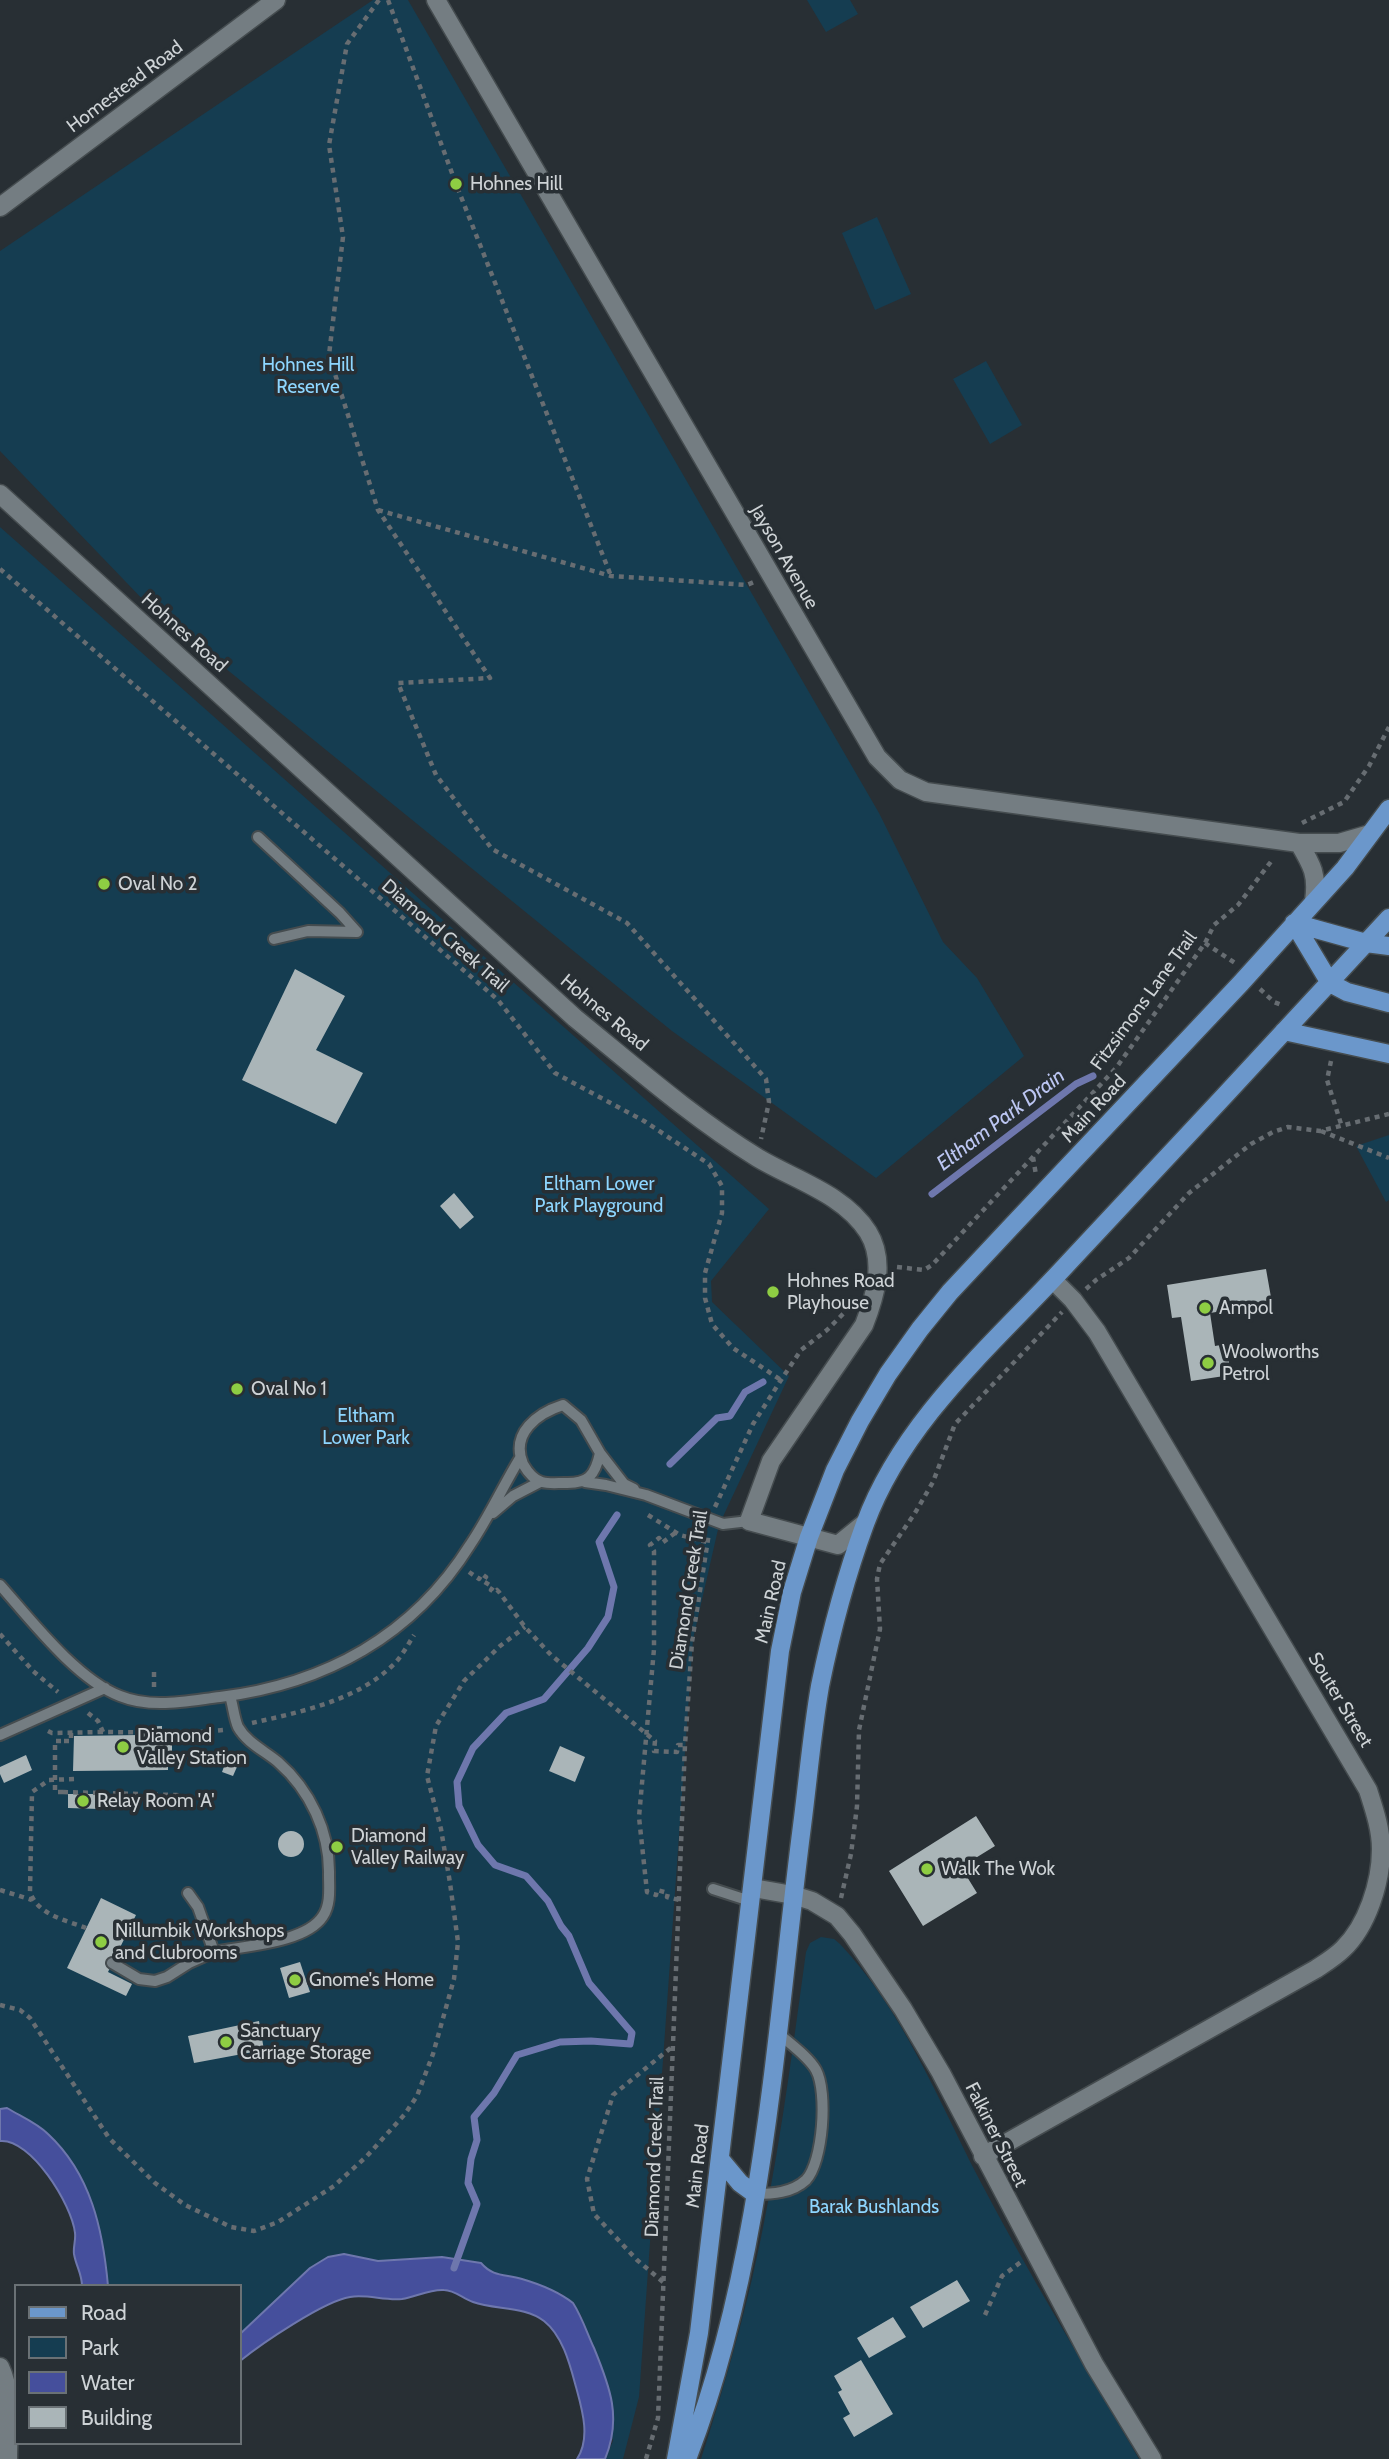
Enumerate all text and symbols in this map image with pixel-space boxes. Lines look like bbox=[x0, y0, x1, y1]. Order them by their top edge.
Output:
street label: Homestead Road bbox=[63, 36, 187, 138]
place label: Hohnes Hill bbox=[470, 173, 563, 195]
marker: Hohnes Hill bbox=[448, 176, 464, 192]
park label: Hohnes Hill Reserve bbox=[262, 354, 354, 398]
street label: Jayson Avenue bbox=[745, 501, 823, 613]
street label: Hohnes Road bbox=[136, 589, 232, 677]
place label: Oval No 2 bbox=[118, 873, 198, 895]
street label: Diamond Creek Trail bbox=[377, 875, 513, 997]
marker: Oval No 2 bbox=[96, 876, 112, 892]
street label: Fitzsimons Lane Trail bbox=[1086, 927, 1202, 1075]
street label: Hohnes Road bbox=[555, 970, 653, 1056]
water label: Eltham Park Drain bbox=[932, 1064, 1070, 1176]
street label: Main Road bbox=[1057, 1070, 1131, 1148]
park label: Eltham Lower Park Playground bbox=[535, 1173, 663, 1217]
place label: Hohnes Road Playhouse bbox=[787, 1270, 895, 1314]
marker: Hohnes Road Playhouse bbox=[765, 1284, 781, 1300]
place label: Ampol bbox=[1219, 1297, 1273, 1319]
marker: Ampol bbox=[1197, 1300, 1213, 1316]
place label: Woolworths Petrol bbox=[1222, 1341, 1319, 1385]
marker: Woolworths Petrol bbox=[1200, 1355, 1216, 1371]
place label: Oval No 1 bbox=[251, 1378, 327, 1400]
marker: Oval No 1 bbox=[229, 1381, 245, 1397]
park label: Eltham Lower Park bbox=[322, 1405, 410, 1449]
street label: Diamond Creek Trail bbox=[665, 1509, 713, 1671]
street label: Main Road bbox=[750, 1558, 792, 1646]
street label: Souter Street bbox=[1303, 1648, 1377, 1752]
place label: Diamond Valley Station bbox=[137, 1725, 247, 1769]
marker: Diamond Valley Station bbox=[115, 1739, 131, 1755]
place label: Relay Room 'A' bbox=[97, 1790, 214, 1812]
marker: Relay Room 'A' bbox=[75, 1793, 91, 1809]
place label: Diamond Valley Railway bbox=[351, 1825, 464, 1869]
marker: Diamond Valley Railway bbox=[329, 1839, 345, 1855]
place label: Walk The Wok bbox=[941, 1858, 1055, 1880]
marker: Walk The Wok bbox=[919, 1861, 935, 1877]
place label: Nillumbik Workshops and Clubrooms bbox=[115, 1920, 284, 1964]
marker: Nillumbik Workshops and Clubrooms bbox=[93, 1934, 109, 1950]
place label: Gnome's Home bbox=[309, 1969, 434, 1991]
marker: Gnome's Home bbox=[287, 1972, 303, 1988]
place label: Sanctuary Carriage Storage bbox=[240, 2020, 371, 2064]
marker: Sanctuary Carriage Storage bbox=[218, 2034, 234, 2050]
street label: Diamond Creek Trail bbox=[641, 2076, 669, 2238]
street label: Falkiner Street bbox=[960, 2079, 1032, 2191]
street label: Main Road bbox=[682, 2123, 714, 2209]
park label: Barak Bushlands bbox=[809, 2196, 939, 2218]
legend bbox=[14, 2284, 242, 2445]
text: Road bbox=[81, 2300, 127, 2325]
text: Park bbox=[81, 2335, 119, 2360]
text: Water bbox=[81, 2370, 134, 2395]
text: Building bbox=[81, 2405, 152, 2430]

